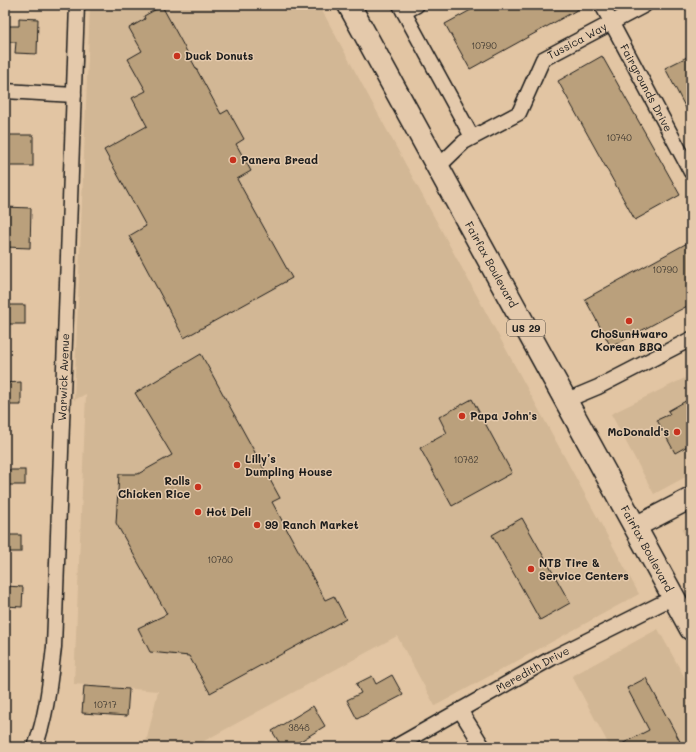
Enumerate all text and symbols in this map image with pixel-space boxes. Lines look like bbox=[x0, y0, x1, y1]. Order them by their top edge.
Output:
street label: Tussica Way bbox=[545, 18, 610, 62]
house number: 10790 bbox=[471, 40, 497, 51]
street label: Fairgrounds Drive bbox=[617, 41, 676, 134]
place label: Duck Donuts bbox=[185, 48, 254, 63]
marker: Duck Donuts bbox=[172, 51, 182, 61]
house number: 10740 bbox=[606, 132, 632, 143]
place label: Panera Bread bbox=[241, 152, 318, 167]
marker: Panera Bread bbox=[228, 155, 238, 165]
street label: Fairfax Boulevard bbox=[462, 218, 521, 310]
house number: 10790 bbox=[652, 264, 678, 275]
marker: ChoSunHwaro Korean BBQ bbox=[624, 316, 634, 326]
road number: US 29 bbox=[507, 320, 545, 336]
place label: ChoSunHwaro Korean BBQ bbox=[590, 326, 668, 354]
street label: Warwick Avenue bbox=[54, 333, 72, 421]
place label: Papa John's bbox=[470, 408, 537, 423]
marker: Papa John's bbox=[457, 411, 467, 421]
place label: McDonald's bbox=[607, 424, 669, 439]
marker: McDonald's bbox=[672, 427, 682, 437]
place label: Lilly’s Dumpling House bbox=[245, 451, 333, 479]
house number: 10782 bbox=[453, 454, 479, 465]
marker: Lilly’s Dumpling House bbox=[232, 460, 242, 470]
place label: Rolls Chicken Rice bbox=[118, 473, 190, 501]
marker: Rolls Chicken Rice bbox=[193, 482, 203, 492]
street label: Fairfax Boulevard bbox=[618, 503, 677, 594]
place label: Hot Deli bbox=[206, 504, 252, 519]
marker: Hot Deli bbox=[193, 507, 203, 517]
place label: 99 Ranch Market bbox=[265, 517, 359, 532]
marker: 99 Ranch Market bbox=[252, 520, 262, 530]
house number: 10780 bbox=[207, 554, 233, 565]
place label: NTB Tire & Service Centers bbox=[539, 555, 629, 583]
marker: NTB Tire & Service Centers bbox=[526, 564, 536, 574]
street label: Meredith Drive bbox=[493, 642, 572, 695]
house number: 10717 bbox=[93, 699, 117, 710]
house number: 3848 bbox=[288, 722, 310, 733]

